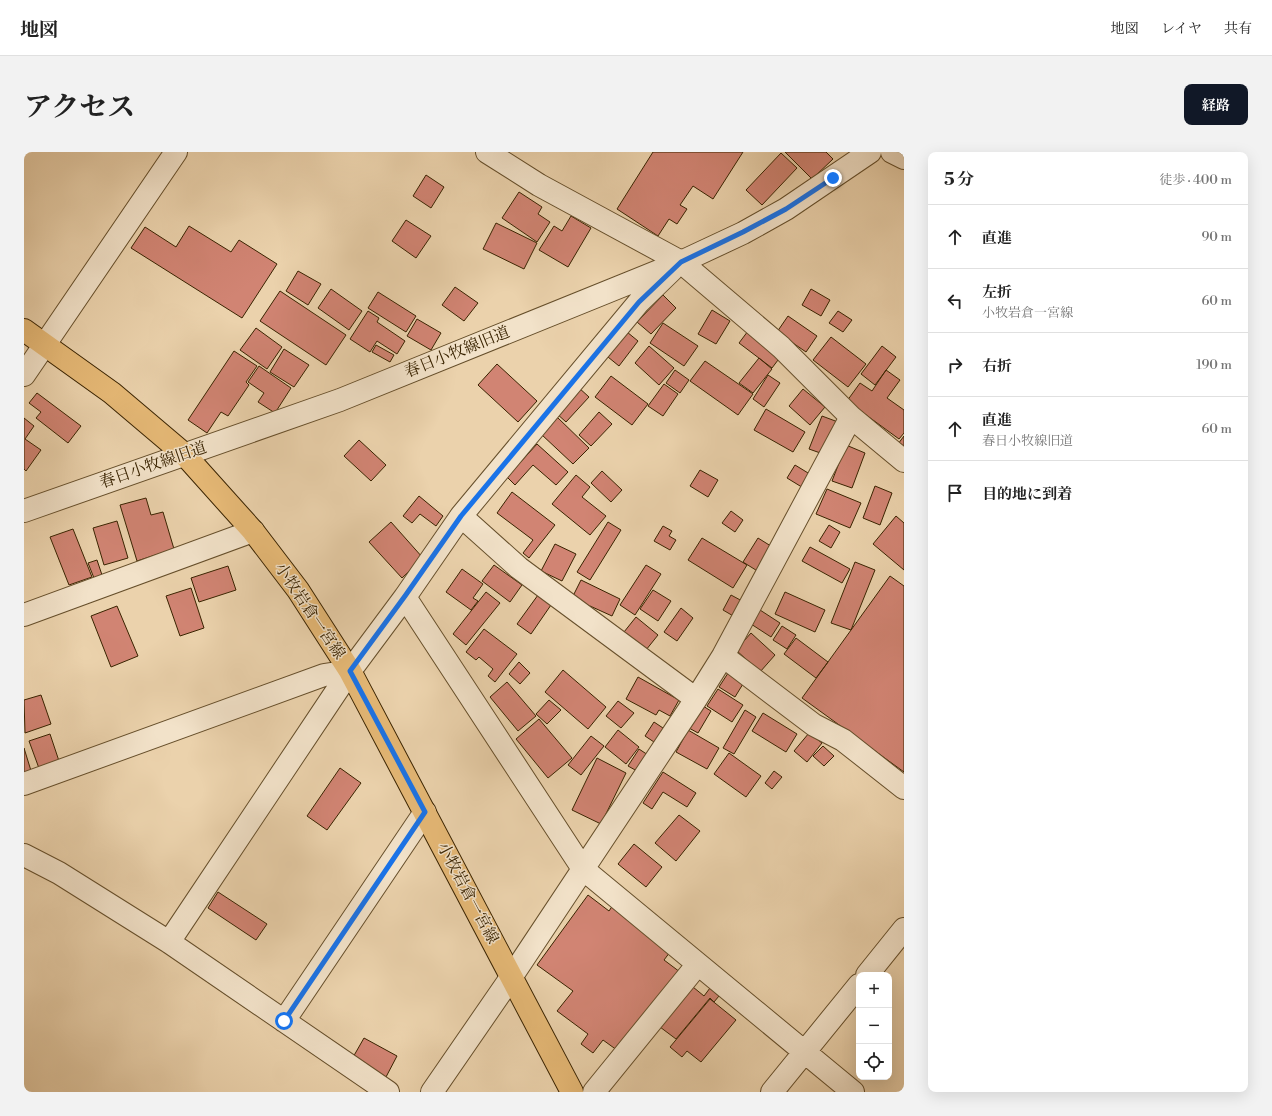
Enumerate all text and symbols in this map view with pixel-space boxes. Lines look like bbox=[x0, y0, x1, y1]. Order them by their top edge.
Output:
text: 地図 bbox=[20, 18, 58, 42]
text: 地図 bbox=[1111, 20, 1139, 38]
text: レイヤ bbox=[1161, 20, 1202, 38]
text: 共有 bbox=[1224, 20, 1252, 38]
button: 経路 bbox=[1184, 84, 1248, 125]
text: アクセス bbox=[24, 90, 135, 125]
route end bbox=[824, 169, 842, 187]
text: 5 分 bbox=[944, 169, 974, 191]
text: 徒歩 · 400 m bbox=[1159, 172, 1232, 188]
icon: ahead bbox=[944, 226, 966, 248]
text: 直進 bbox=[982, 229, 1012, 248]
text: 90 m bbox=[1201, 229, 1232, 245]
text: 左折 bbox=[982, 283, 1012, 302]
icon: left bbox=[944, 290, 966, 312]
text: 60 m bbox=[1201, 293, 1232, 309]
text: 小牧岩倉一宮線 bbox=[982, 305, 1073, 321]
street label: 春日小牧線旧道 bbox=[401, 322, 513, 382]
icon: right bbox=[944, 354, 966, 376]
text: 右折 bbox=[982, 357, 1012, 376]
text: 190 m bbox=[1196, 357, 1232, 373]
text: 直進 bbox=[982, 411, 1012, 430]
icon: ahead bbox=[944, 418, 966, 440]
text: 60 m bbox=[1201, 421, 1232, 437]
text: 春日小牧線旧道 bbox=[982, 433, 1073, 449]
street label: 春日小牧線旧道 bbox=[97, 437, 209, 493]
icon: arrive bbox=[944, 482, 966, 504]
text: 目的地に到着 bbox=[982, 485, 1072, 504]
street label: 小牧岩倉一宮線 bbox=[270, 559, 350, 663]
street label: 小牧岩倉一宮線 bbox=[433, 839, 503, 947]
map controls bbox=[856, 972, 892, 1080]
button: + bbox=[856, 972, 892, 1008]
button: − bbox=[856, 1008, 892, 1044]
route start bbox=[275, 1012, 293, 1030]
button: locate bbox=[856, 1044, 892, 1080]

